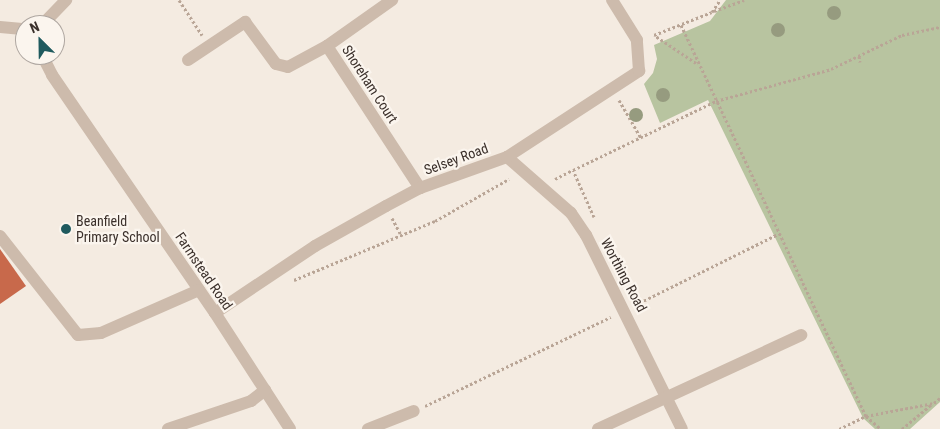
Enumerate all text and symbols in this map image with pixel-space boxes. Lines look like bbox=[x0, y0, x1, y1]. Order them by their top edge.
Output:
north arrow bbox=[15, 15, 65, 65]
text: N bbox=[27, 18, 42, 36]
street label: Shoreham Court bbox=[339, 42, 401, 126]
street label: Selsey Road bbox=[422, 140, 490, 178]
place label: Beanfield Primary School bbox=[76, 213, 160, 246]
marker: Beanfield Primary School bbox=[60, 223, 72, 235]
street label: Farmstead Road bbox=[172, 229, 236, 313]
street label: Worthing Road bbox=[598, 235, 650, 315]

